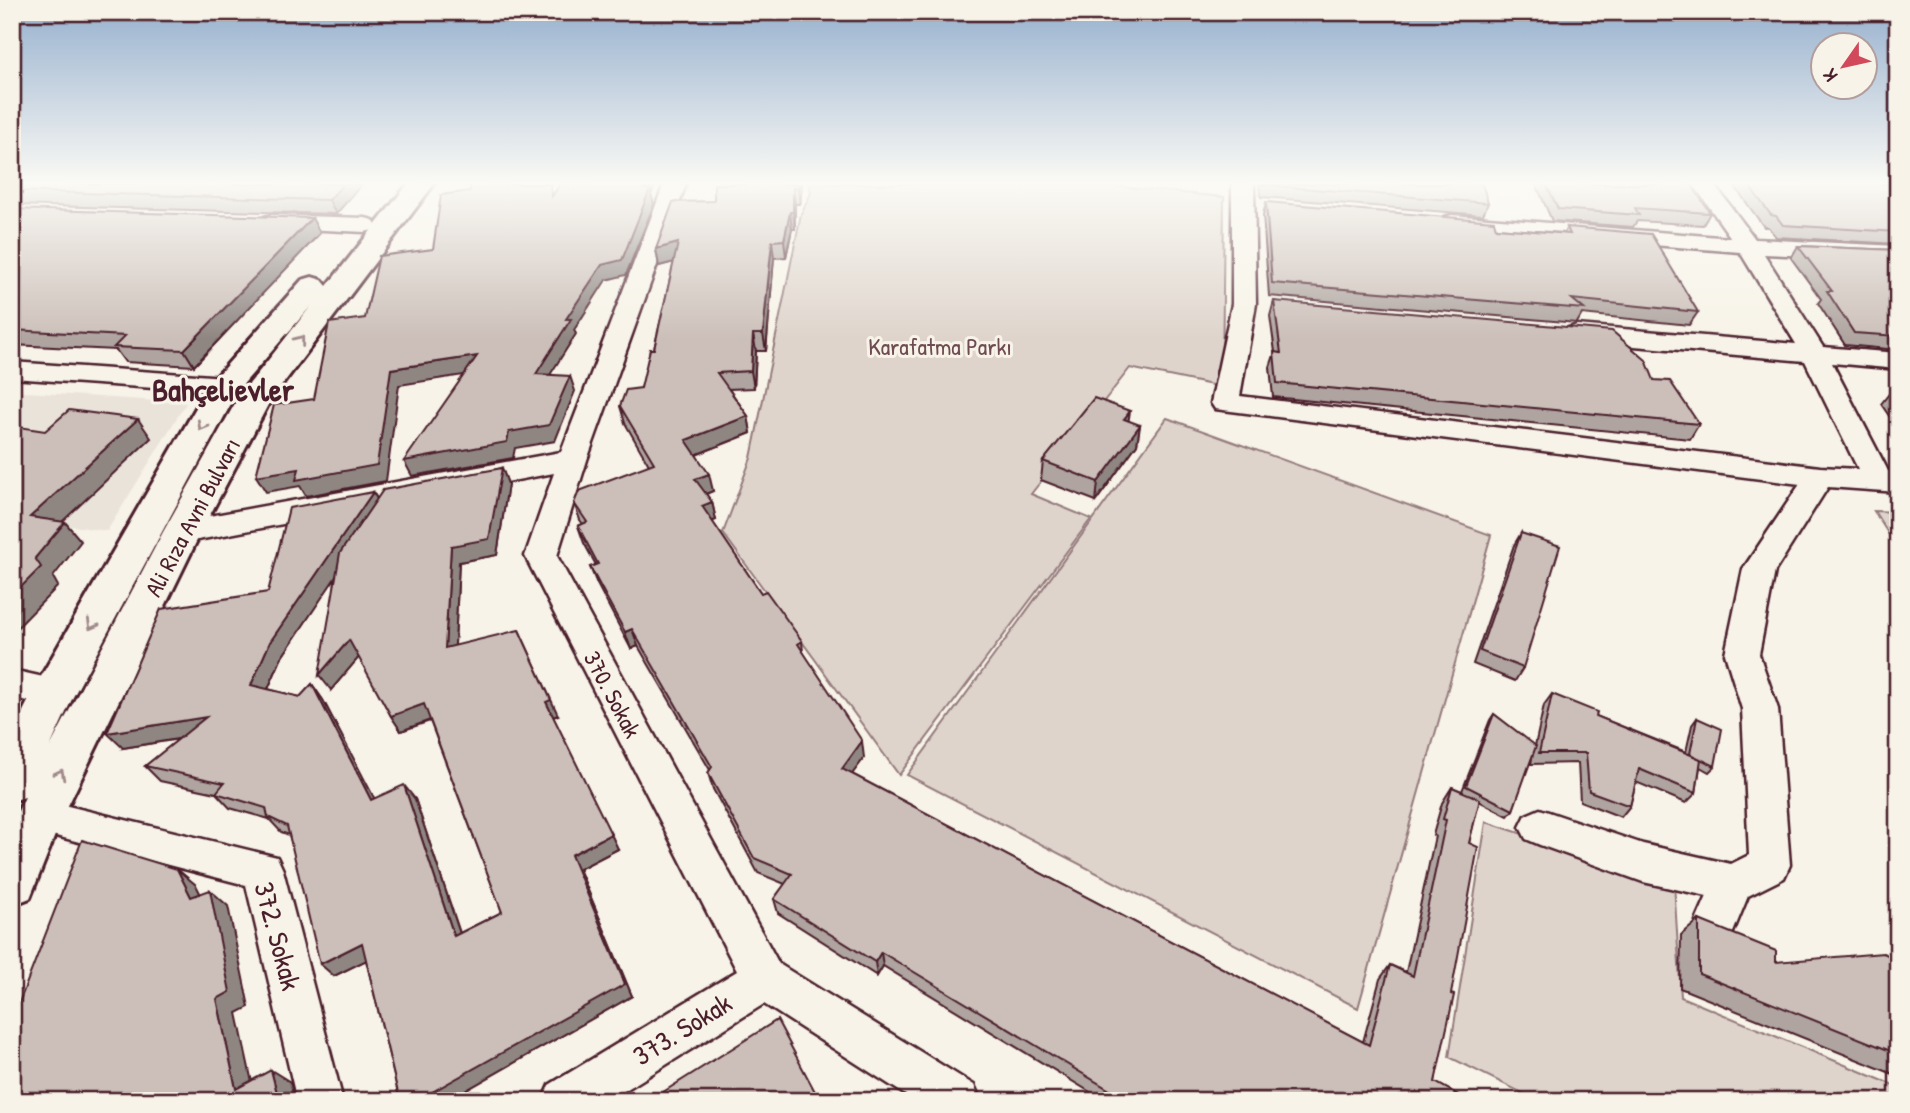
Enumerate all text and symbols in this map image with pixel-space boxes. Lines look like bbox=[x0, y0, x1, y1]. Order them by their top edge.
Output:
north arrow bbox=[1808, 32, 1878, 102]
text: K bbox=[1816, 64, 1843, 87]
park label: Karafatma Parkı bbox=[868, 330, 1012, 362]
one-way arrow bbox=[291, 336, 304, 348]
district label: Bahçelievler bbox=[152, 368, 295, 411]
one-way arrow bbox=[197, 419, 211, 431]
street label: Ali Rıza Avni Bulvarı bbox=[137, 432, 247, 602]
one-way arrow bbox=[87, 617, 100, 630]
street label: 370. Sokak bbox=[577, 645, 649, 743]
one-way arrow bbox=[51, 769, 65, 781]
street label: 372. Sokak bbox=[245, 878, 311, 995]
street label: 373. Sokak bbox=[625, 984, 739, 1074]

